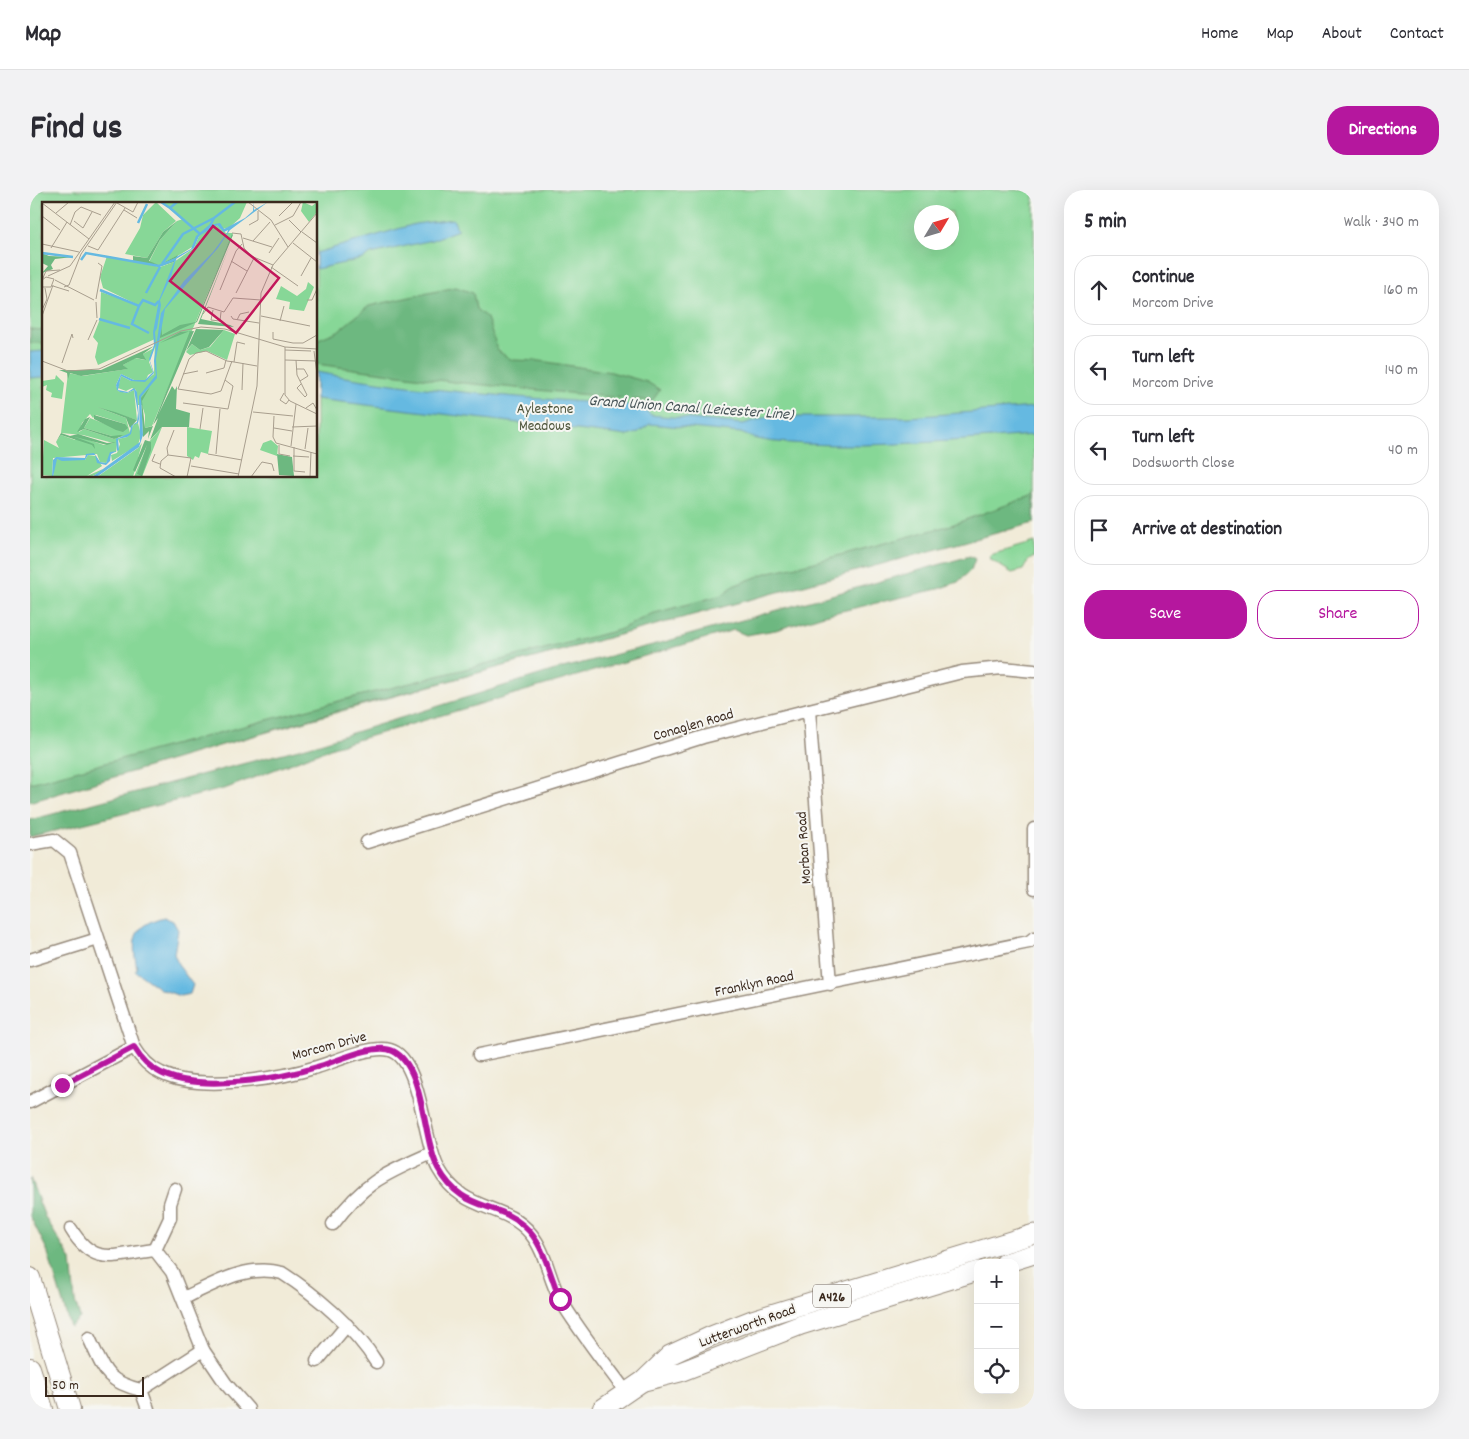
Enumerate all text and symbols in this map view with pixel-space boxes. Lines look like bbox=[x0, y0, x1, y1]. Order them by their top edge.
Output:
text: Map bbox=[25, 18, 61, 52]
text: Home bbox=[1201, 22, 1238, 47]
text: Map bbox=[1266, 22, 1294, 47]
text: About bbox=[1322, 22, 1362, 47]
text: Contact bbox=[1390, 22, 1444, 47]
text: Find us bbox=[30, 105, 122, 155]
button: Directions bbox=[1327, 106, 1439, 155]
inset map bbox=[42, 202, 318, 478]
north arrow bbox=[914, 205, 959, 250]
text: 5 min bbox=[1084, 208, 1127, 238]
text: Walk · 340 m bbox=[1344, 211, 1419, 234]
text: Continue bbox=[1132, 265, 1194, 292]
icon: ahead bbox=[1085, 276, 1113, 304]
text: 160 m bbox=[1383, 279, 1418, 302]
text: Morcom Drive bbox=[1132, 292, 1213, 315]
text: Turn left bbox=[1132, 345, 1195, 372]
icon: left bbox=[1085, 356, 1113, 384]
text: 140 m bbox=[1384, 359, 1418, 382]
text: Morcom Drive bbox=[1132, 372, 1213, 395]
water label: Grand Union Canal (Leicester Line) bbox=[588, 390, 795, 427]
park label: Aylestone Meadows bbox=[517, 399, 574, 438]
text: Turn left bbox=[1132, 425, 1195, 452]
icon: left bbox=[1085, 436, 1113, 464]
text: 40 m bbox=[1388, 439, 1418, 462]
text: Dodsworth Close bbox=[1132, 452, 1234, 475]
icon: arrive bbox=[1085, 516, 1113, 544]
text: Arrive at destination bbox=[1132, 517, 1282, 544]
button: Save bbox=[1084, 590, 1247, 639]
button: Share bbox=[1257, 590, 1419, 639]
street label: Conaglen Road bbox=[651, 704, 737, 748]
street label: Morban Road bbox=[791, 811, 819, 885]
street label: Franklyn Road bbox=[713, 966, 796, 1004]
street label: Morcom Drive bbox=[290, 1026, 370, 1067]
route end bbox=[51, 1074, 74, 1097]
map controls bbox=[974, 1259, 1019, 1394]
button: + bbox=[974, 1259, 1019, 1304]
road number: A426 bbox=[813, 1284, 851, 1308]
route start bbox=[549, 1288, 572, 1311]
street label: Lutterworth Road bbox=[696, 1299, 799, 1355]
button: − bbox=[974, 1304, 1019, 1349]
button: locate bbox=[974, 1349, 1019, 1394]
scale bar bbox=[45, 1374, 144, 1397]
text: 50 m bbox=[52, 1376, 79, 1396]

